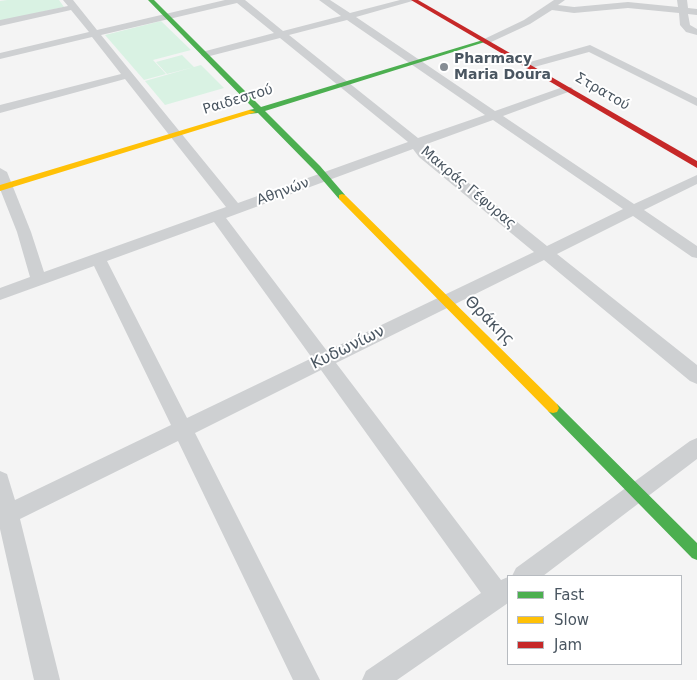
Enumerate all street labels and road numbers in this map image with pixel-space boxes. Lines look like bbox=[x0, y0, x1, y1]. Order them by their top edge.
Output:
street label: Στρατού bbox=[572, 70, 632, 114]
street label: Ραιδεστού bbox=[201, 81, 275, 119]
street label: Μακράς Γέφυρας bbox=[417, 143, 519, 233]
street label: Αθηνών bbox=[255, 175, 311, 209]
street label: Θράκης bbox=[460, 292, 518, 350]
street label: Κυδωνίων bbox=[308, 322, 388, 374]

